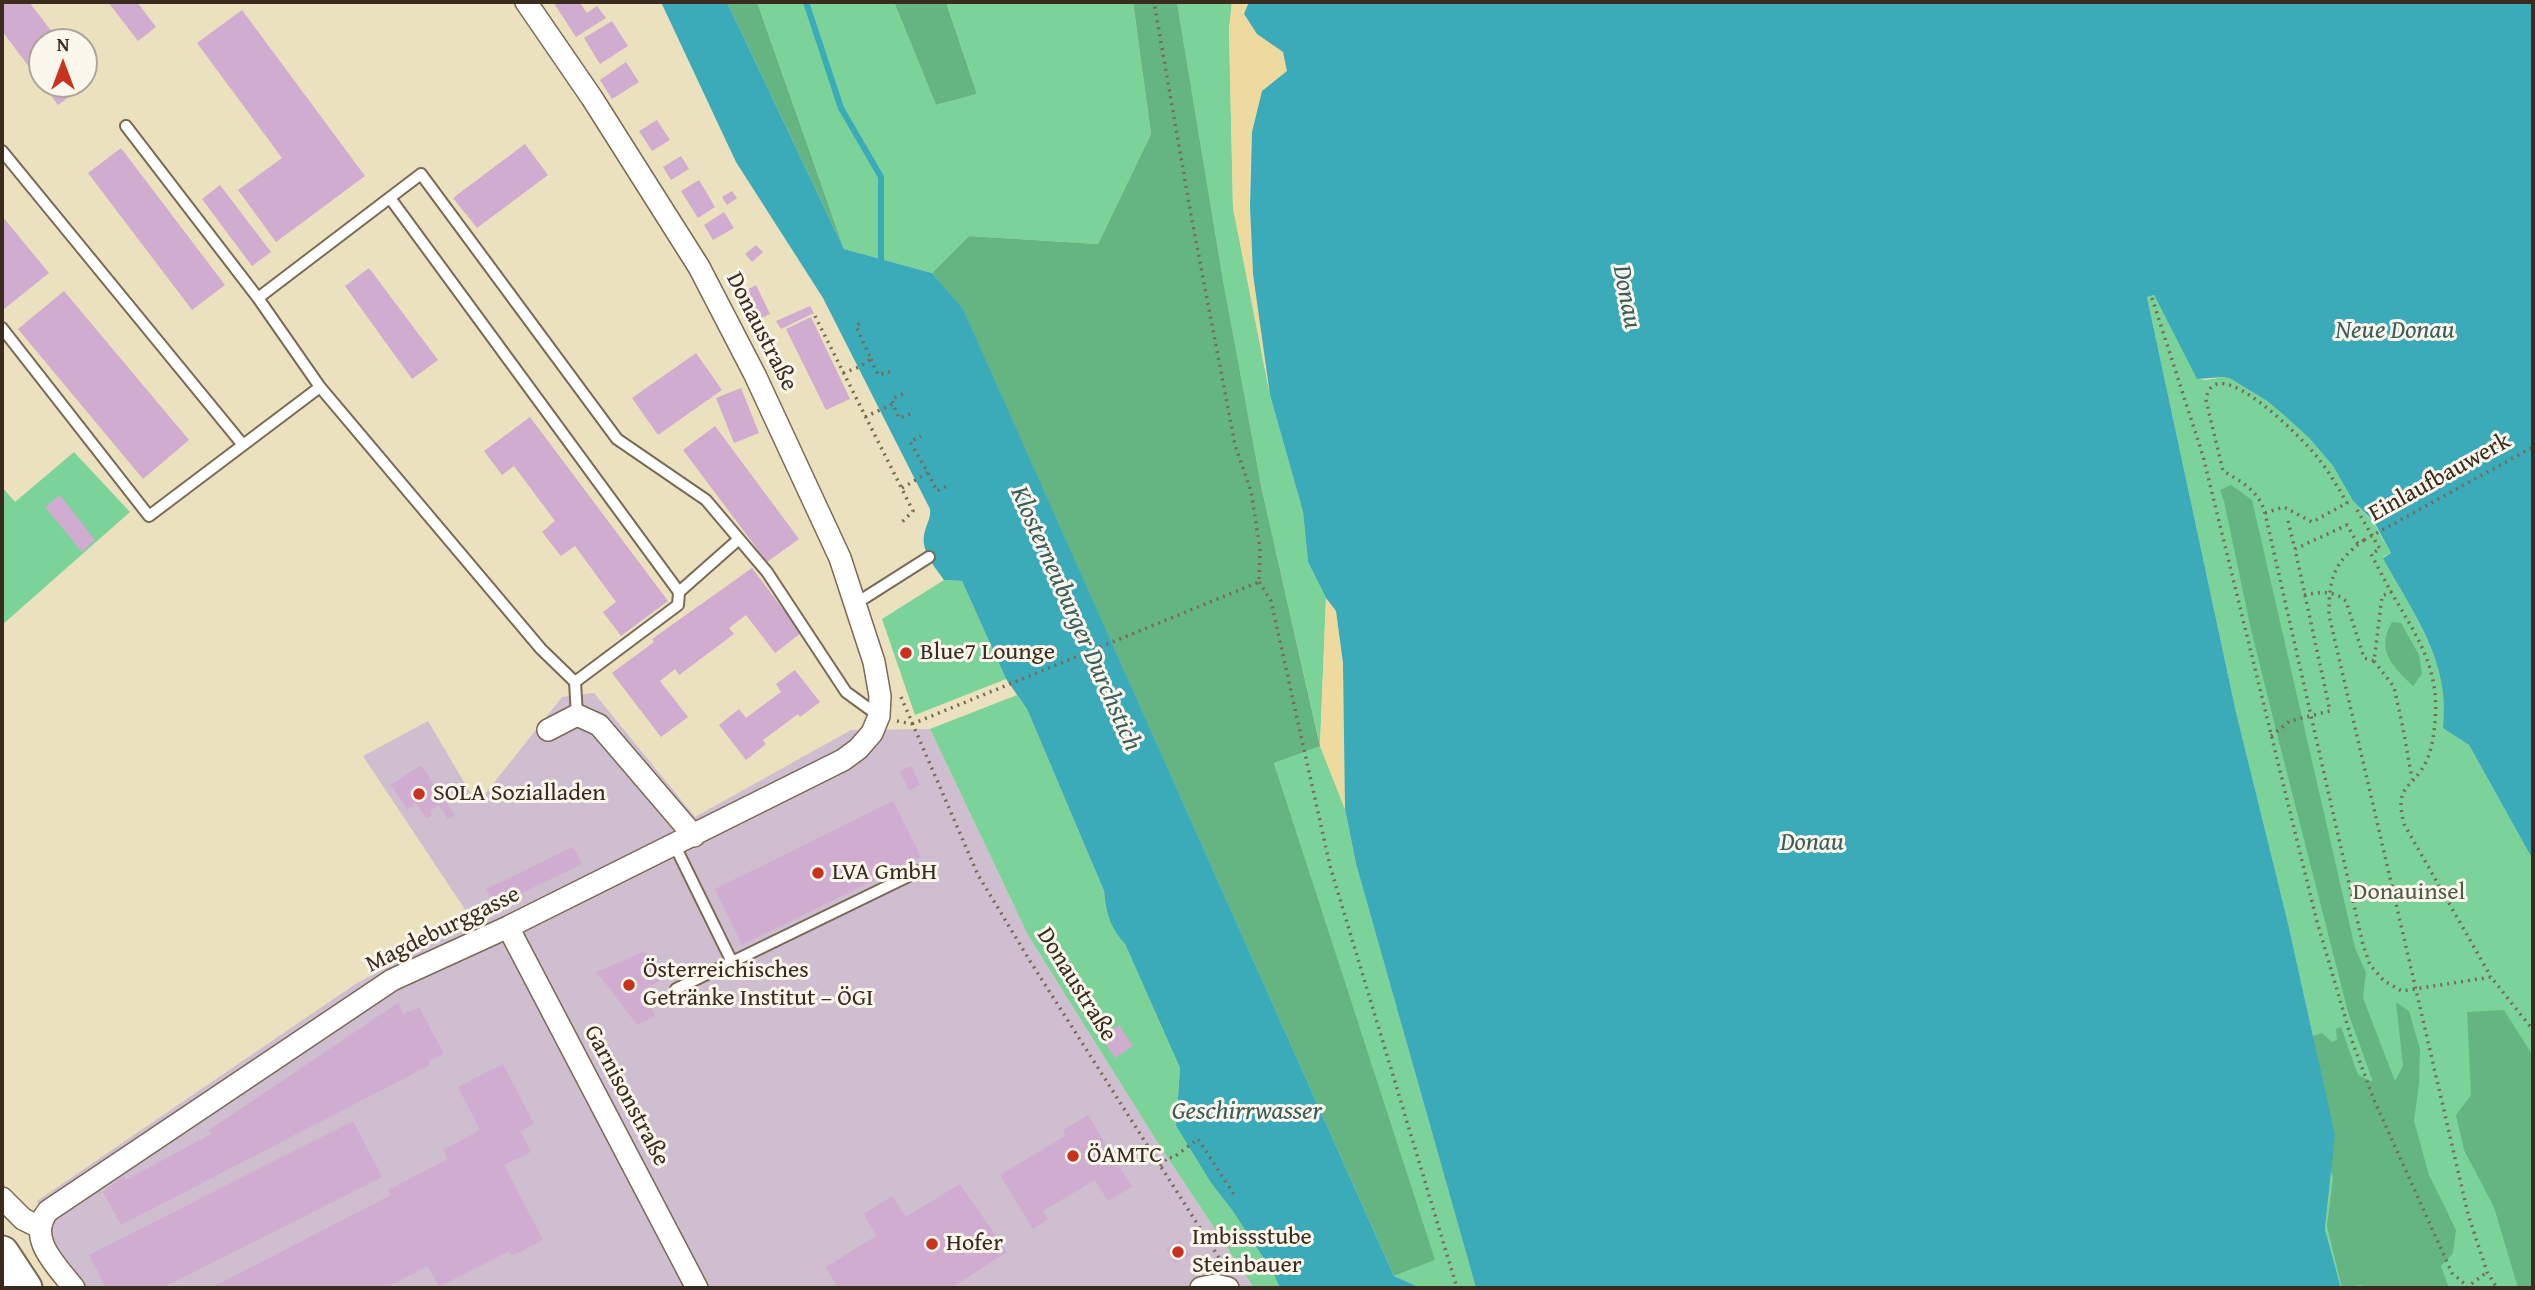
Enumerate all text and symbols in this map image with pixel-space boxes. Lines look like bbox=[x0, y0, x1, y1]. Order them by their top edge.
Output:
north arrow bbox=[28, 28, 98, 98]
text: N bbox=[57, 30, 69, 58]
water label: Donau bbox=[1605, 263, 1647, 331]
street label: Donaustraße bbox=[719, 268, 803, 396]
water label: Neue Donau bbox=[2335, 315, 2455, 347]
street label: Einlaufbauwerk bbox=[2364, 427, 2516, 529]
water label: Klosterneuburger Durchstich bbox=[1003, 482, 1147, 756]
place label: Blue7 Lounge bbox=[920, 639, 1055, 667]
marker: Blue7 Lounge bbox=[898, 645, 914, 661]
place label: SOLA Sozialladen bbox=[433, 780, 606, 808]
marker: SOLA Sozialladen bbox=[411, 786, 427, 802]
water label: Donau bbox=[1780, 827, 1844, 859]
place label: LVA GmbH bbox=[832, 859, 937, 887]
marker: LVA GmbH bbox=[810, 865, 826, 881]
park label: Donauinsel bbox=[2353, 879, 2465, 907]
street label: Magdeburggasse bbox=[361, 880, 525, 980]
street label: Donaustraße bbox=[1030, 923, 1122, 1047]
place label: Österreichisches Getränke Institut – ÖGI bbox=[643, 957, 873, 1013]
marker: Österreichisches Getränke Institut – ÖGI bbox=[621, 977, 637, 993]
street label: Garnisonstraße bbox=[577, 1021, 675, 1171]
water label: Geschirrwasser bbox=[1172, 1096, 1322, 1128]
place label: ÖAMTC bbox=[1087, 1142, 1162, 1170]
marker: ÖAMTC bbox=[1065, 1148, 1081, 1164]
place label: Imbissstube Steinbauer bbox=[1192, 1224, 1312, 1280]
place label: Hofer bbox=[946, 1230, 1003, 1258]
marker: Hofer bbox=[924, 1236, 940, 1252]
marker: Imbissstube Steinbauer bbox=[1170, 1244, 1186, 1260]

